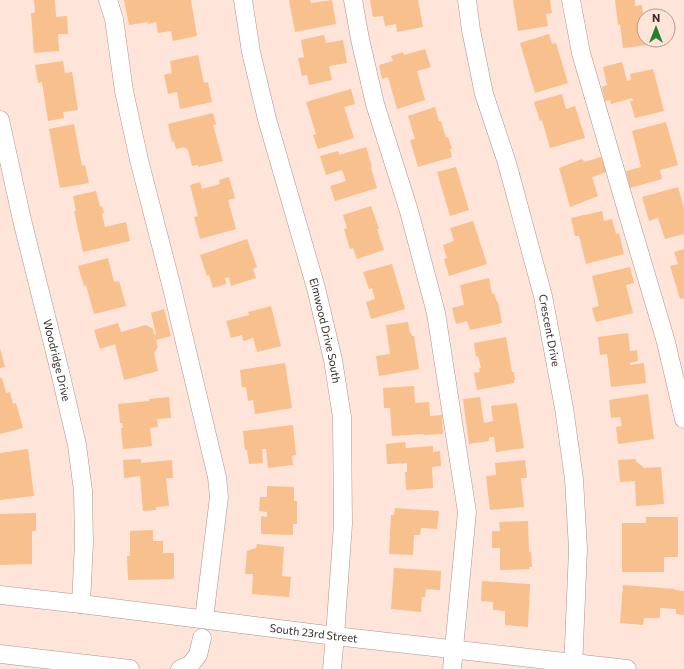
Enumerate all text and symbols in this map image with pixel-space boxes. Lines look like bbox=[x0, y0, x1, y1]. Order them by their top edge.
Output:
north arrow bbox=[636, 8, 676, 48]
text: N bbox=[652, 11, 660, 24]
street label: Elmwood Drive South bbox=[307, 276, 344, 384]
street label: Crescent Drive bbox=[537, 293, 563, 368]
street label: Woodridge Drive bbox=[41, 318, 74, 403]
street label: South 23rd Street bbox=[269, 621, 359, 645]

